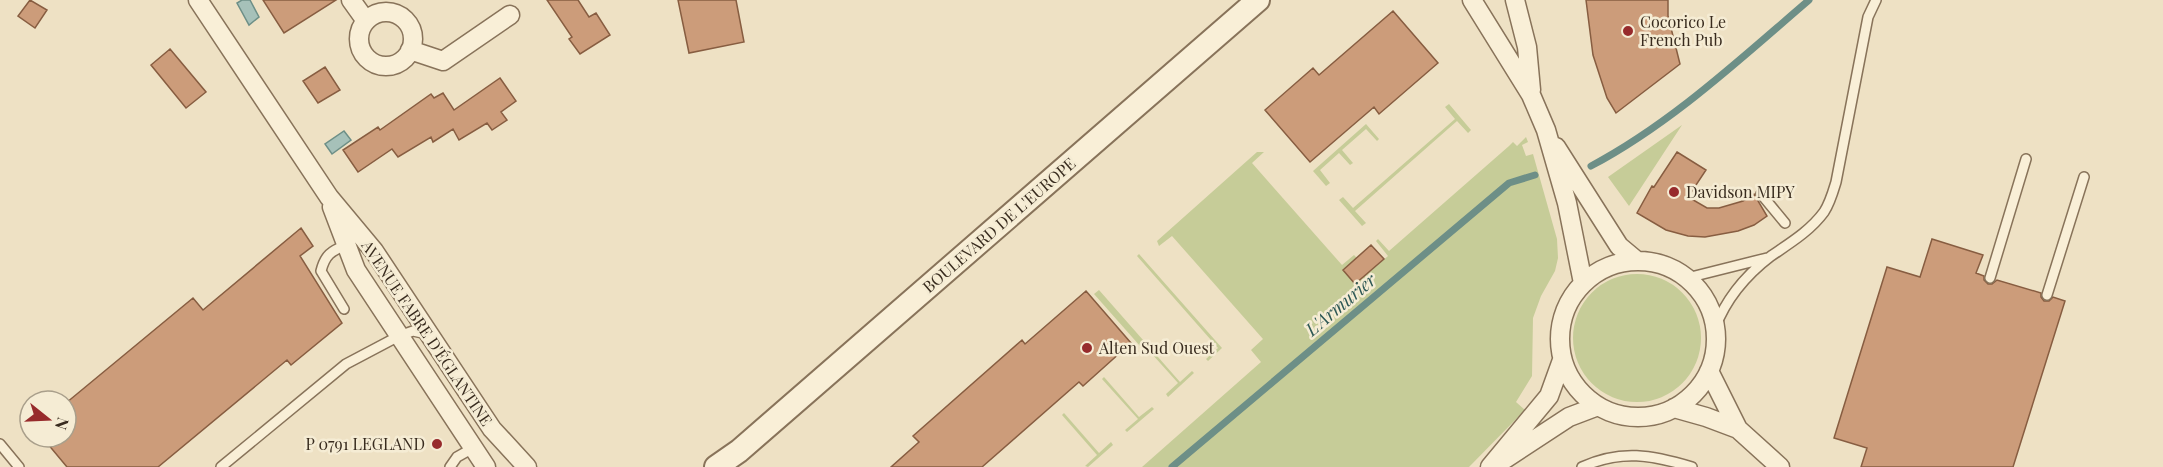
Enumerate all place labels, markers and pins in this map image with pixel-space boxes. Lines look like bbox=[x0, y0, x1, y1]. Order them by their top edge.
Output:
place label: Cocorico Le French Pub bbox=[1640, 11, 1726, 50]
marker: Cocorico Le French Pub bbox=[1621, 24, 1635, 38]
place label: Davidson MIPY bbox=[1686, 181, 1795, 202]
marker: Davidson MIPY bbox=[1667, 185, 1681, 199]
place label: Alten Sud Ouest bbox=[1098, 337, 1215, 358]
marker: Alten Sud Ouest bbox=[1080, 341, 1094, 355]
place label: P 0791 LEGLAND bbox=[305, 433, 425, 454]
marker: P 0791 LEGLAND bbox=[430, 437, 444, 451]

